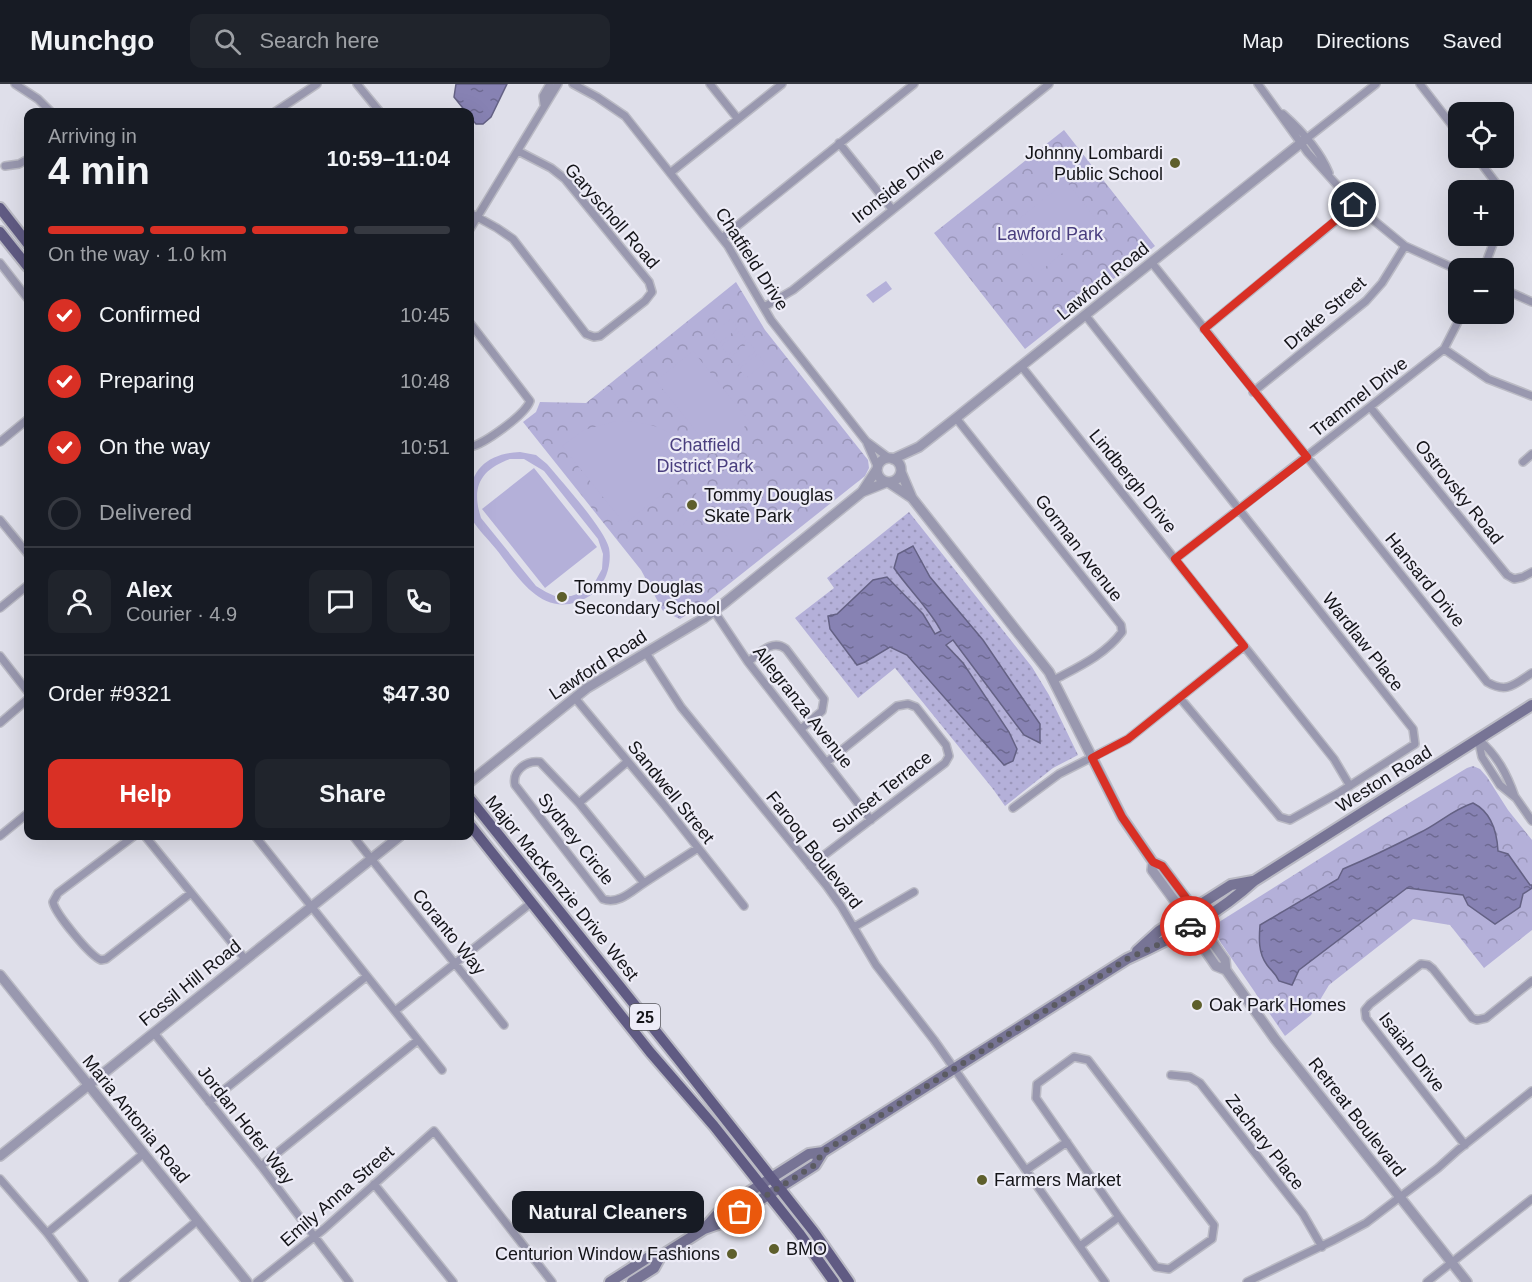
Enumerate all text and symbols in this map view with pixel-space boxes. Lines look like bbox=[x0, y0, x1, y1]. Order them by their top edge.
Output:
search box bbox=[190, 14, 610, 68]
text: Munchgo bbox=[30, 25, 154, 56]
icon: search bbox=[211, 25, 244, 58]
text: Search here bbox=[259, 28, 379, 53]
text: Map bbox=[1242, 29, 1283, 52]
text: Directions bbox=[1316, 29, 1409, 52]
text: Saved bbox=[1442, 29, 1502, 52]
map controls bbox=[1448, 102, 1514, 324]
button: locate bbox=[1448, 102, 1514, 168]
text: Arriving in bbox=[48, 125, 137, 147]
street label: Ironside Drive bbox=[848, 143, 948, 227]
place label: Johnny Lombardi Public School bbox=[1025, 143, 1163, 184]
text: 10:59–11:04 bbox=[326, 146, 450, 171]
text: 4 min bbox=[48, 149, 150, 192]
marker: Johnny Lombardi Public School bbox=[1168, 156, 1182, 170]
street label: Garyscholl Road bbox=[561, 159, 663, 273]
pin bbox=[1328, 179, 1379, 230]
button: + bbox=[1448, 180, 1514, 246]
icon: home bbox=[1337, 188, 1370, 221]
street label: Chatfield Drive bbox=[711, 204, 793, 314]
park label: Lawford Park bbox=[997, 224, 1104, 244]
street label: Lawford Road bbox=[1053, 238, 1153, 324]
text: On the way · 1.0 km bbox=[48, 243, 227, 265]
button: − bbox=[1448, 258, 1514, 324]
street label: Drake Street bbox=[1280, 272, 1370, 354]
icon: check bbox=[48, 299, 81, 332]
text: Confirmed bbox=[99, 302, 200, 327]
text: 10:45 bbox=[400, 304, 450, 326]
street label: Trammel Drive bbox=[1307, 353, 1411, 441]
icon: check bbox=[48, 365, 81, 398]
text: Preparing bbox=[99, 368, 194, 393]
text: 10:48 bbox=[400, 370, 450, 392]
street label: Lindbergh Drive bbox=[1085, 425, 1181, 537]
icon: check bbox=[48, 431, 81, 464]
text: On the way bbox=[99, 434, 210, 459]
park label: Chatfield District Park bbox=[656, 435, 754, 476]
text: 10:51 bbox=[400, 436, 450, 458]
street label: Ostrovsky Road bbox=[1411, 436, 1507, 548]
place label: Tommy Douglas Skate Park bbox=[704, 485, 833, 526]
street label: Gorman Avenue bbox=[1031, 491, 1127, 605]
marker: Tommy Douglas Skate Park bbox=[685, 498, 699, 512]
text: Delivered bbox=[99, 500, 192, 525]
street label: Hansard Drive bbox=[1381, 529, 1469, 631]
button: person bbox=[48, 570, 111, 633]
button: chat bbox=[309, 570, 372, 633]
button: phone bbox=[387, 570, 450, 633]
text: Alex bbox=[126, 577, 172, 602]
place label: Tommy Douglas Secondary School bbox=[574, 577, 720, 618]
street label: Wardlaw Place bbox=[1318, 589, 1408, 695]
marker: Tommy Douglas Secondary School bbox=[555, 590, 569, 604]
text: Courier · 4.9 bbox=[126, 603, 237, 625]
street label: Lawford Road bbox=[546, 626, 650, 704]
street label: Allegranza Avenue bbox=[749, 642, 857, 772]
text: Order #9321 bbox=[48, 681, 172, 706]
text: $47.30 bbox=[383, 681, 450, 706]
street label: Sandwell Street bbox=[624, 737, 718, 847]
street label: Weston Road bbox=[1333, 742, 1435, 816]
street label: Sunset Terrace bbox=[828, 747, 936, 837]
button: Help bbox=[48, 759, 243, 828]
button: Share bbox=[255, 759, 450, 828]
street label: Farooq Boulevard bbox=[762, 787, 866, 913]
street label: Sydney Circle bbox=[534, 789, 618, 889]
street label: Major MacKenzie Drive West bbox=[481, 792, 643, 984]
street label: Coranto Way bbox=[408, 885, 490, 979]
courier bbox=[1160, 896, 1220, 956]
icon: car bbox=[1174, 910, 1207, 943]
street label: Fossil Hill Road bbox=[135, 936, 245, 1030]
place label: Oak Park Homes bbox=[1209, 995, 1346, 1015]
marker: Oak Park Homes bbox=[1190, 998, 1204, 1012]
road number: 25 bbox=[630, 1004, 660, 1030]
street label: Isaiah Drive bbox=[1375, 1008, 1449, 1096]
street label: Maria Antonia Road bbox=[78, 1051, 194, 1187]
street label: Retreat Boulevard bbox=[1304, 1054, 1410, 1180]
street label: Jordan Hofer Way bbox=[194, 1062, 298, 1188]
street label: Zachary Place bbox=[1222, 1091, 1308, 1193]
street label: Emily Anna Street bbox=[276, 1142, 398, 1250]
place label: Farmers Market bbox=[994, 1170, 1121, 1190]
marker: Farmers Market bbox=[975, 1173, 989, 1187]
pin bbox=[714, 1186, 765, 1237]
callout: Natural Cleaners bbox=[512, 1191, 704, 1233]
icon: bag bbox=[723, 1195, 756, 1228]
text: Natural Cleaners bbox=[529, 1201, 687, 1223]
place label: BMO bbox=[786, 1239, 827, 1259]
marker: BMO bbox=[767, 1242, 781, 1256]
place label: Centurion Window Fashions bbox=[495, 1244, 720, 1264]
marker: Centurion Window Fashions bbox=[725, 1247, 739, 1261]

